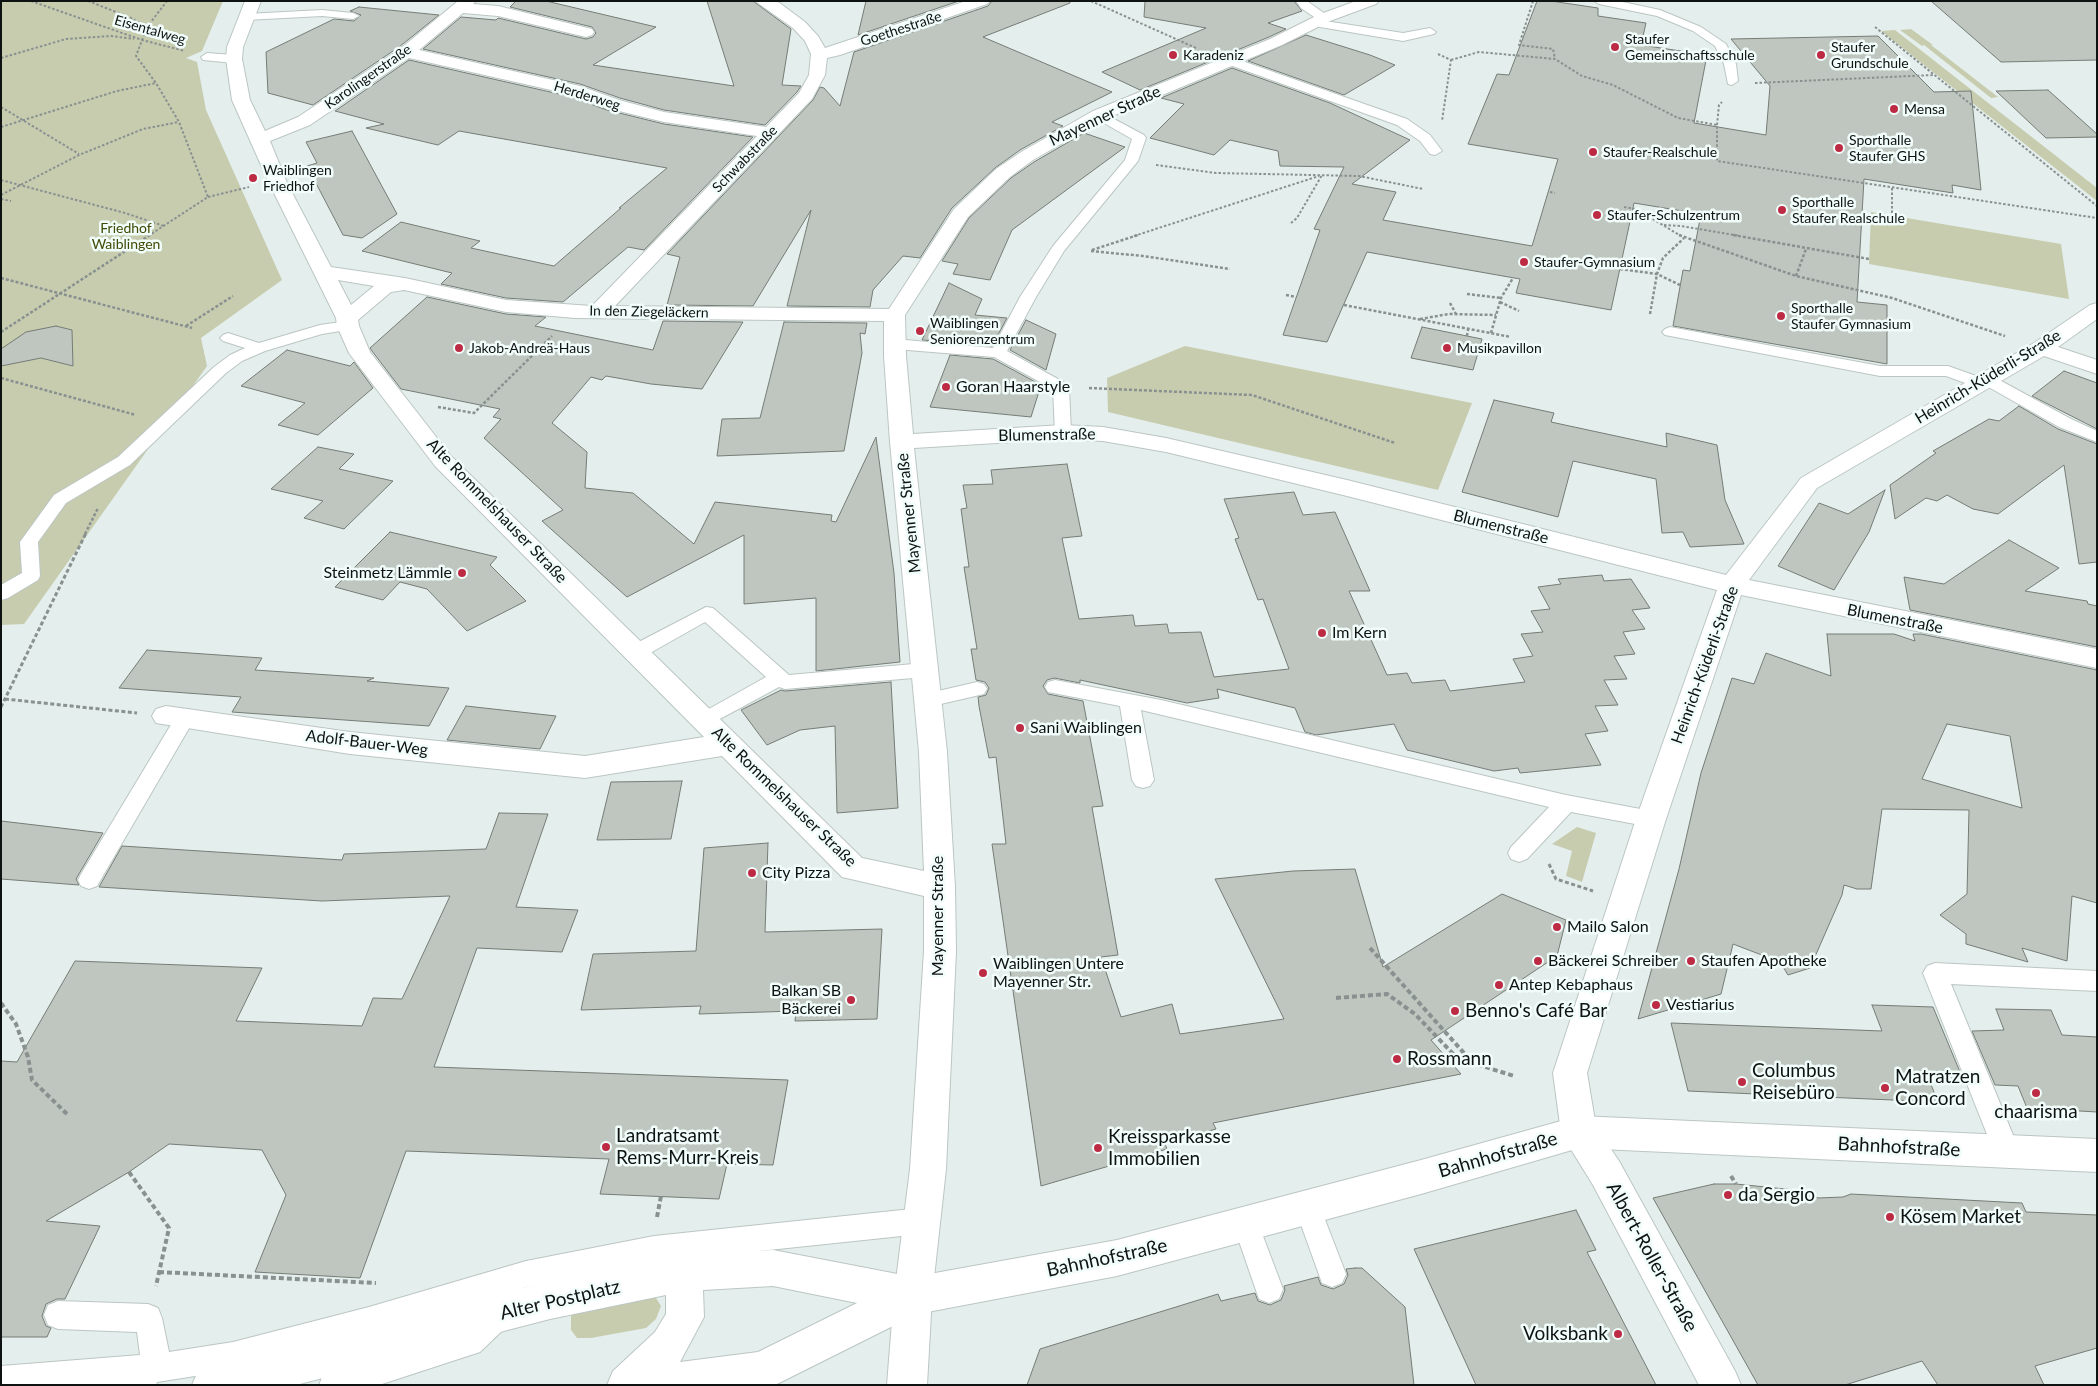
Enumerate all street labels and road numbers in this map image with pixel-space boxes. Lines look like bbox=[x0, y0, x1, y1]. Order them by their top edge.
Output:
street label: Goethestraße bbox=[858, 8, 944, 50]
street label: Eisentalweg bbox=[112, 12, 188, 48]
street label: Karolingerstraße bbox=[322, 41, 414, 113]
street label: Herderweg bbox=[552, 78, 622, 114]
street label: Mayenner Straße bbox=[1046, 82, 1164, 150]
street label: Schwabstraße bbox=[709, 122, 781, 196]
street label: In den Ziegeläckern bbox=[589, 303, 709, 321]
street label: Heinrich-Küderli-Straße bbox=[1912, 326, 2064, 428]
street label: Blumenstraße bbox=[998, 425, 1096, 445]
street label: Alte Rommelshauser Straße bbox=[423, 435, 571, 587]
street label: Mayenner Straße bbox=[893, 452, 925, 574]
street label: Blumenstraße bbox=[1451, 506, 1551, 548]
street label: Heinrich-Küderli-Straße bbox=[1667, 583, 1743, 747]
street label: Blumenstraße bbox=[1845, 600, 1945, 638]
street label: Alte Rommelshauser Straße bbox=[708, 723, 860, 871]
street label: Adolf-Bauer-Weg bbox=[305, 726, 429, 760]
street label: Mayenner Straße bbox=[928, 856, 948, 976]
street label: Bahnhofstraße bbox=[1436, 1127, 1560, 1183]
street label: Bahnhofstraße bbox=[1837, 1132, 1961, 1162]
street label: Albert-Roller-Straße bbox=[1601, 1178, 1703, 1336]
street label: Bahnhofstraße bbox=[1045, 1234, 1169, 1282]
street label: Alter Postplatz bbox=[498, 1275, 622, 1325]

